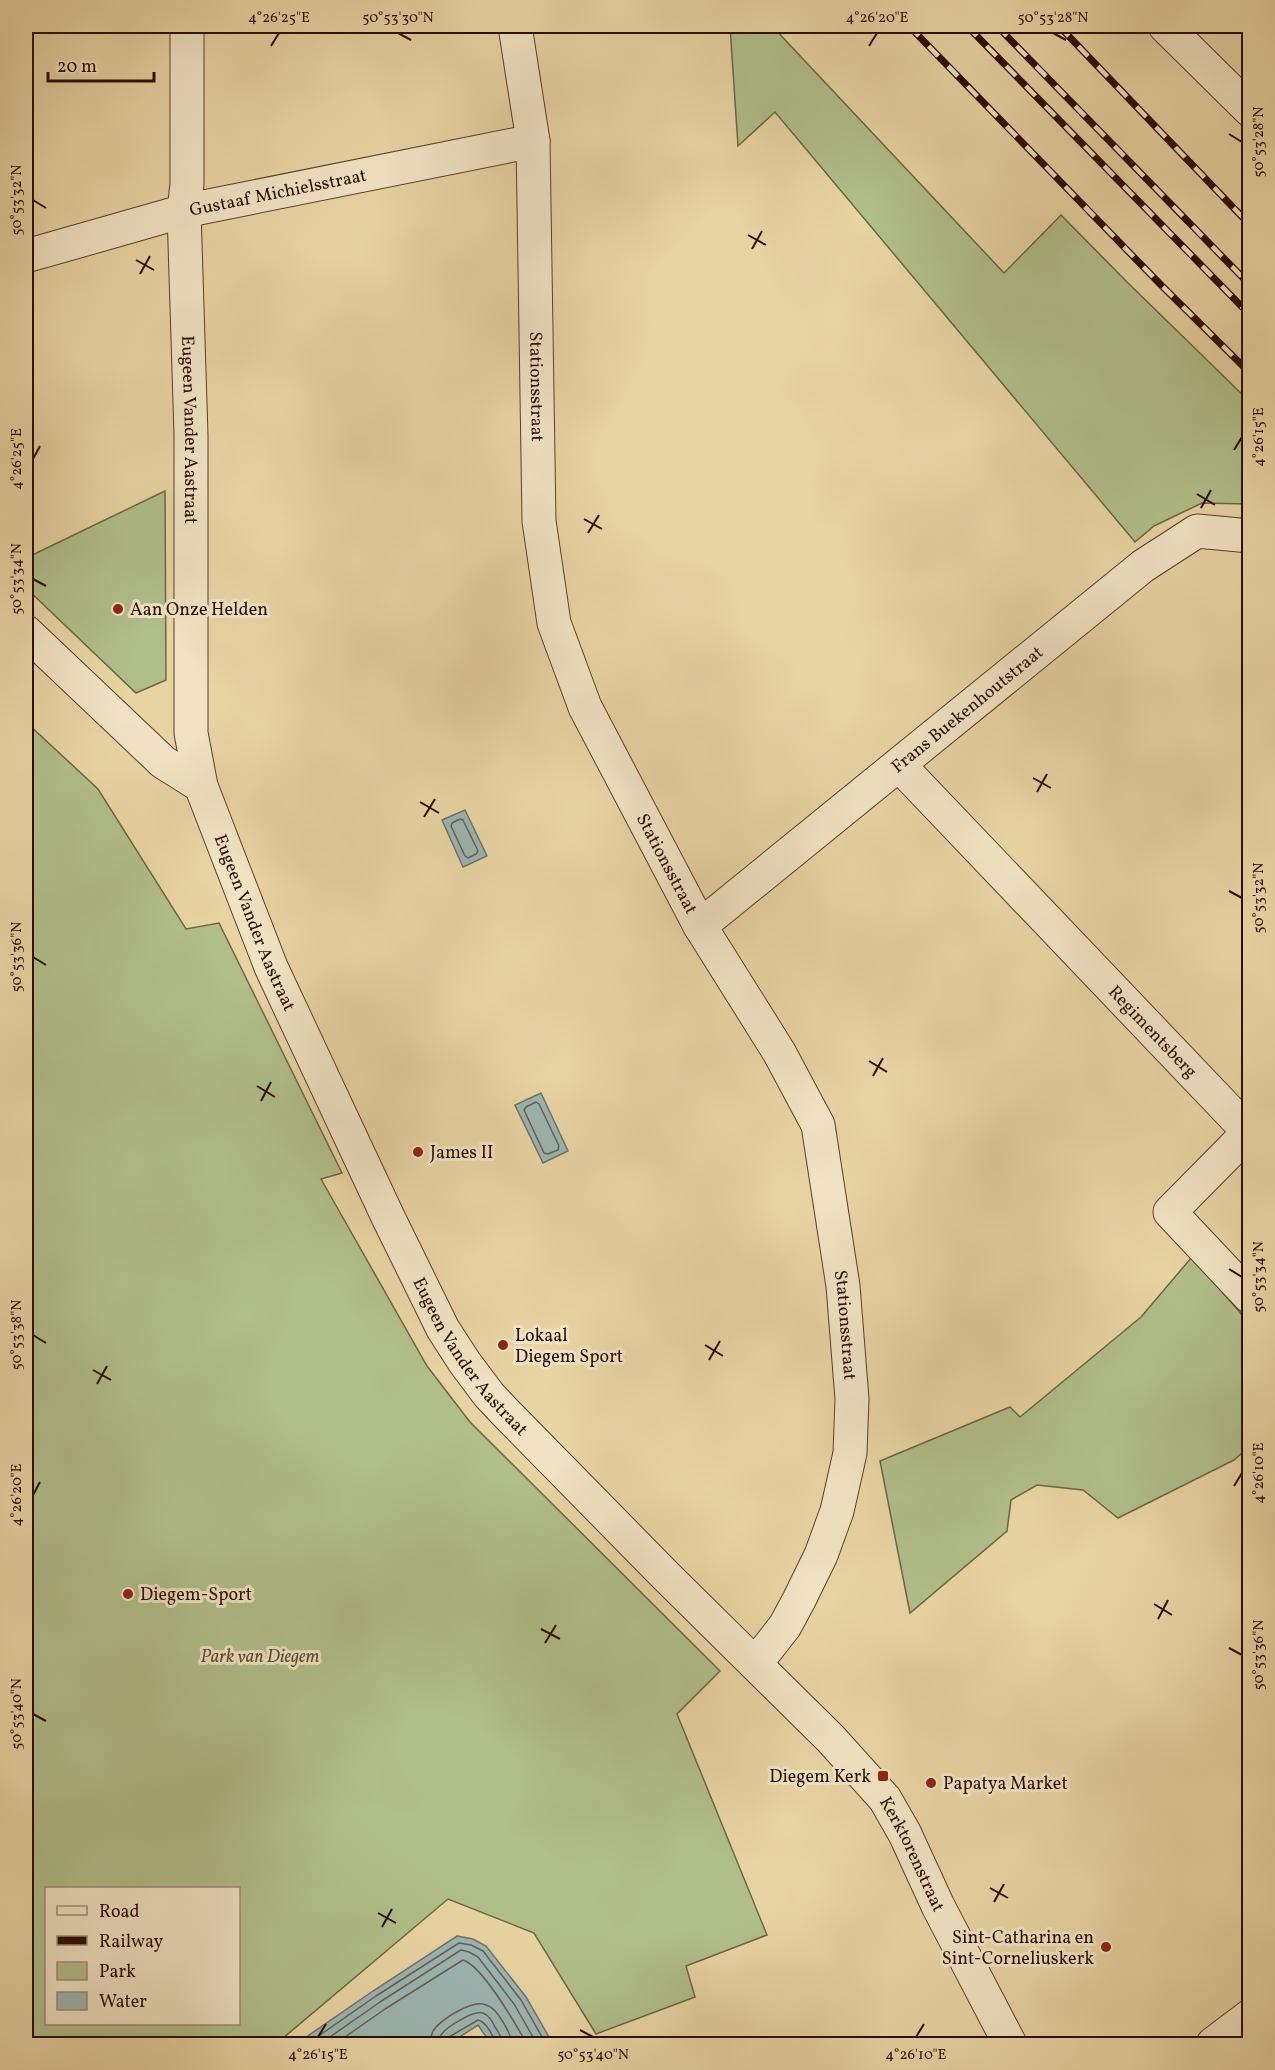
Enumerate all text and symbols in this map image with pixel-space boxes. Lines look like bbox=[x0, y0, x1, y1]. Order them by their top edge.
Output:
text: 4°26'25"E bbox=[248, 8, 310, 29]
text: 50°53'30"N bbox=[362, 8, 434, 29]
text: 4°26'20"E bbox=[845, 8, 909, 29]
text: 50°53'28"N bbox=[1018, 8, 1088, 29]
scale bar bbox=[48, 45, 154, 83]
text: 20 m bbox=[57, 55, 97, 80]
text: 50°53'28"N bbox=[1249, 107, 1270, 177]
street label: Gustaaf Michielsstraat bbox=[187, 164, 369, 224]
text: 50°53'32"N bbox=[7, 165, 28, 235]
street label: Stationsstraat bbox=[522, 331, 549, 442]
street label: Eugeen Vander Aastraat bbox=[174, 335, 202, 524]
text: 4°26'15"E bbox=[1249, 407, 1270, 467]
text: 4°26'25"E bbox=[7, 428, 28, 490]
text: 50°53'34"N bbox=[7, 543, 28, 615]
place label: Aan Onze Helden bbox=[130, 598, 268, 623]
marker: Aan Onze Helden bbox=[111, 602, 125, 616]
street label: Frans Buekenhoutstraat bbox=[887, 641, 1049, 780]
street label: Stationsstraat bbox=[629, 810, 703, 919]
street label: Eugeen Vander Aastraat bbox=[207, 831, 301, 1016]
text: 50°53'32"N bbox=[1249, 863, 1270, 933]
text: 50°53'36"N bbox=[7, 922, 28, 992]
street label: Regimentsberg bbox=[1102, 980, 1202, 1084]
place label: James II bbox=[430, 1141, 493, 1166]
marker: James II bbox=[411, 1145, 425, 1159]
text: 50°53'34"N bbox=[1249, 1241, 1270, 1313]
street label: Stationsstraat bbox=[827, 1268, 861, 1381]
street label: Eugeen Vander Aastraat bbox=[406, 1274, 533, 1442]
text: 50°53'38"N bbox=[7, 1300, 28, 1370]
place label: Lokaal Diegem Sport bbox=[515, 1324, 623, 1370]
marker: Lokaal Diegem Sport bbox=[496, 1338, 510, 1352]
text: 4°26'10"E bbox=[1249, 1442, 1270, 1504]
text: 4°26'20"E bbox=[7, 1463, 28, 1527]
place label: Diegem-Sport bbox=[140, 1583, 252, 1608]
marker: Diegem-Sport bbox=[121, 1587, 135, 1601]
text: 50°53'36"N bbox=[1249, 1620, 1270, 1690]
park label: Park van Diegem bbox=[201, 1645, 320, 1670]
text: 50°53'40"N bbox=[7, 1678, 28, 1750]
place label: Diegem Kerk bbox=[769, 1765, 871, 1790]
marker: Diegem Kerk bbox=[876, 1769, 890, 1783]
place label: Papatya Market bbox=[943, 1772, 1068, 1797]
marker: Papatya Market bbox=[924, 1776, 938, 1790]
street label: Kerktorenstraat bbox=[872, 1793, 950, 1917]
legend bbox=[45, 1887, 240, 2025]
text: Road bbox=[99, 1900, 140, 1925]
place label: Sint-Catharina en Sint-Corneliuskerk bbox=[942, 1926, 1094, 1972]
text: Railway bbox=[99, 1930, 163, 1955]
marker: Sint-Catharina en Sint-Corneliuskerk bbox=[1099, 1940, 1113, 1954]
text: Park bbox=[99, 1960, 136, 1985]
text: Water bbox=[99, 1990, 147, 2015]
text: 4°26'15"E bbox=[288, 2045, 348, 2066]
text: 50°53'40"N bbox=[557, 2045, 629, 2066]
text: 4°26'10"E bbox=[885, 2045, 947, 2066]

